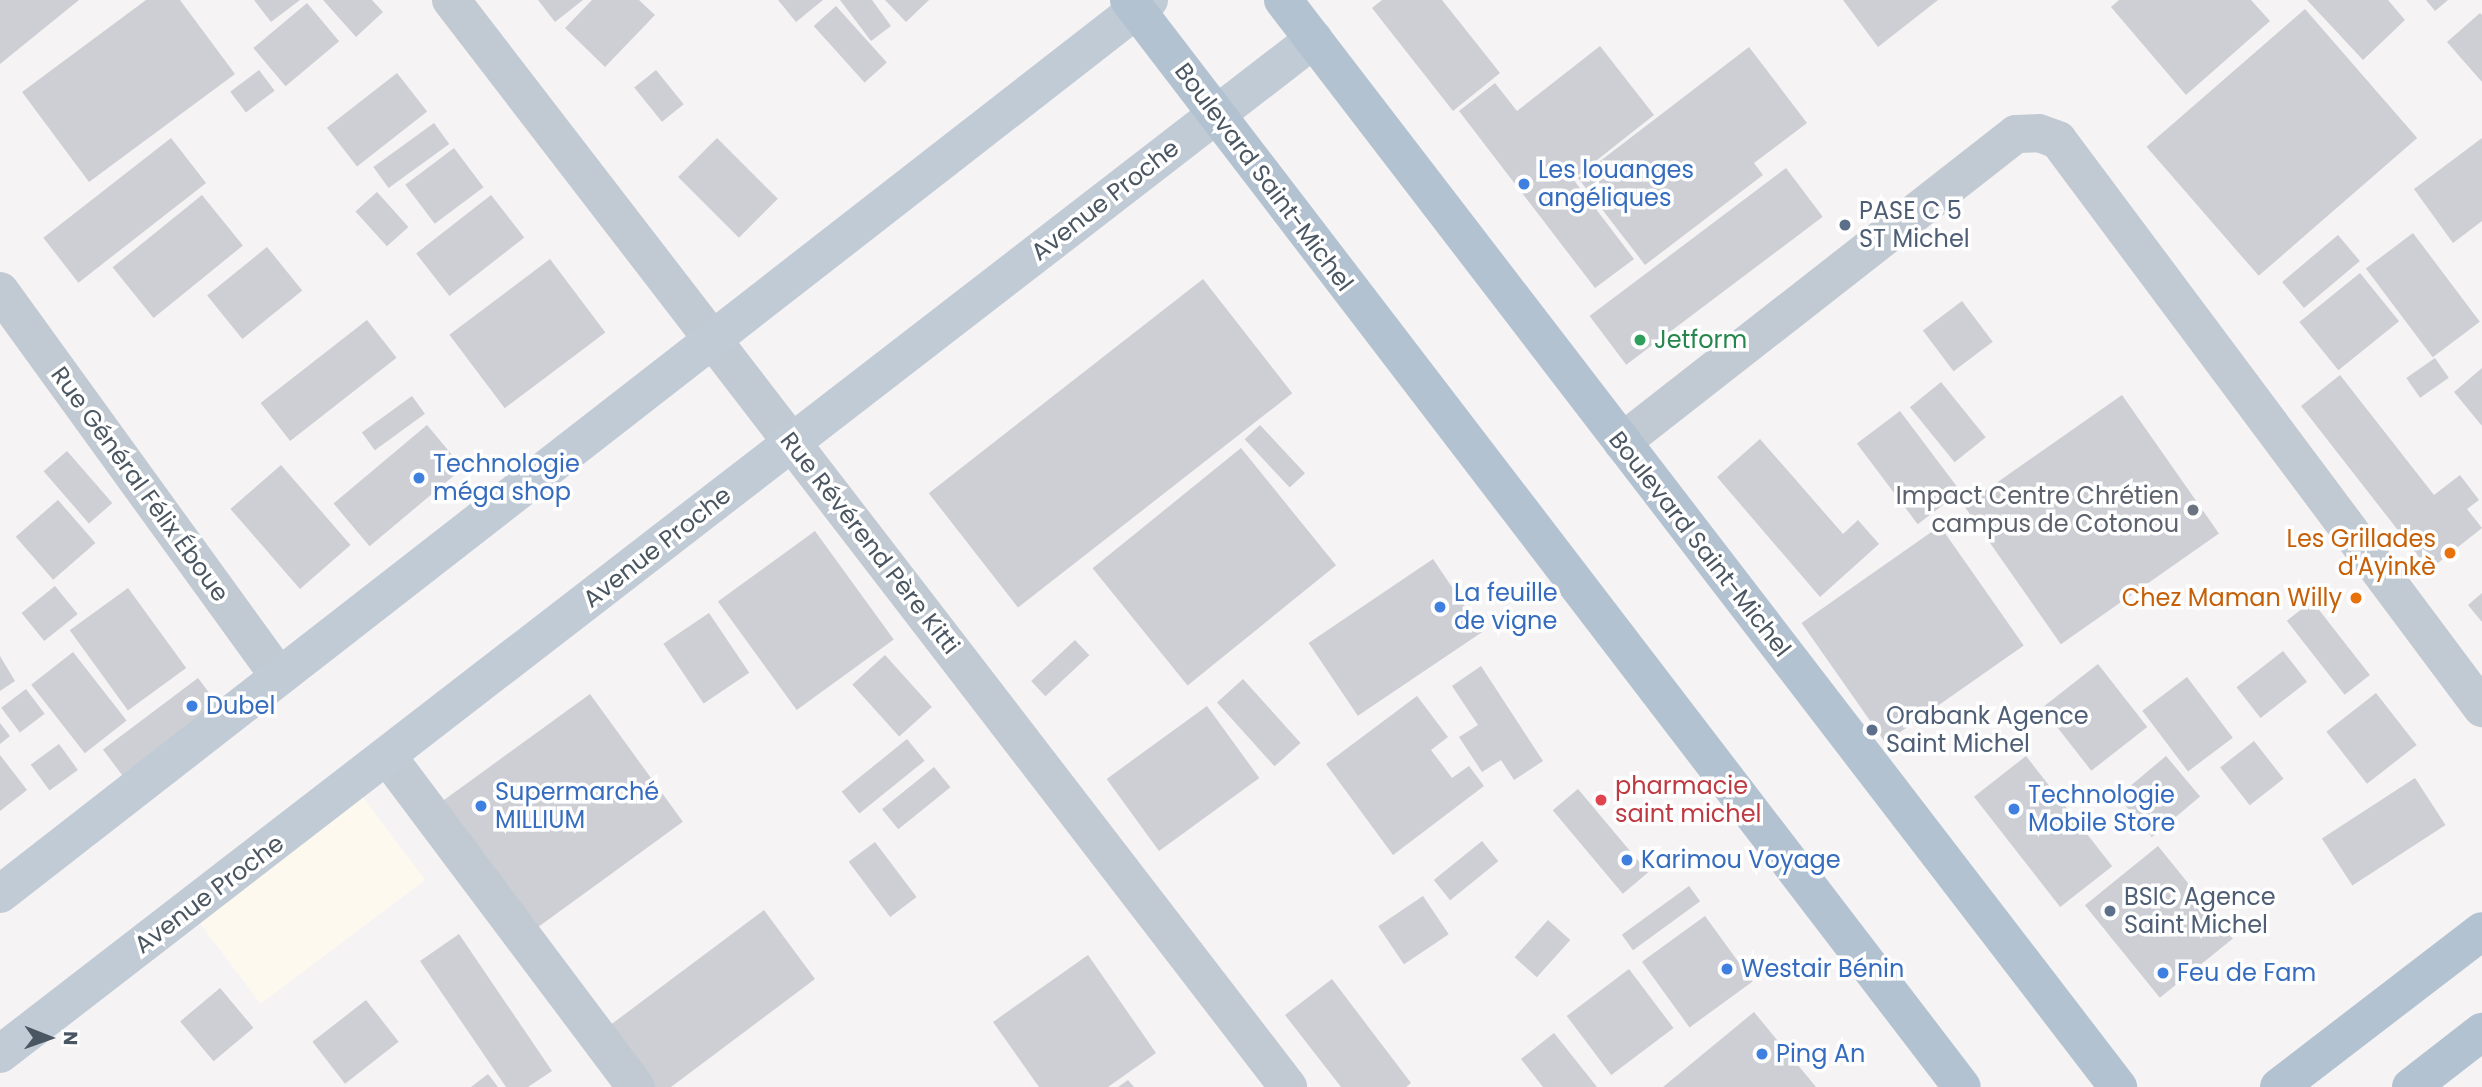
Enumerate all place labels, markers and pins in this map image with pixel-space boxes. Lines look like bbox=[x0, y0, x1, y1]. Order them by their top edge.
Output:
place label: Les louanges angéliques bbox=[1538, 156, 1694, 212]
marker: Les louanges angéliques bbox=[1516, 176, 1532, 192]
place label: PASE C 5 ST Michel bbox=[1859, 197, 1970, 253]
marker: PASE C 5 ST Michel bbox=[1837, 217, 1853, 233]
place label: Jetform bbox=[1654, 326, 1747, 354]
marker: Jetform bbox=[1632, 332, 1648, 348]
place label: Technologie méga shop bbox=[433, 450, 580, 506]
marker: Technologie méga shop bbox=[411, 470, 427, 486]
place label: Impact Centre Chrétien campus de Cotonou bbox=[1896, 482, 2179, 538]
marker: Impact Centre Chrétien campus de Cotonou bbox=[2185, 502, 2201, 518]
place label: Les Grillades d'Ayinkè bbox=[2287, 525, 2436, 581]
marker: Les Grillades d'Ayinkè bbox=[2442, 545, 2458, 561]
place label: La feuille de vigne bbox=[1454, 579, 1558, 635]
place label: Chez Maman Willy bbox=[2122, 584, 2342, 612]
marker: Chez Maman Willy bbox=[2348, 590, 2364, 606]
marker: La feuille de vigne bbox=[1432, 599, 1448, 615]
place label: Dubel bbox=[206, 692, 275, 720]
marker: Dubel bbox=[184, 698, 200, 714]
place label: Orabank Agence Saint Michel bbox=[1886, 702, 2089, 758]
marker: Orabank Agence Saint Michel bbox=[1864, 722, 1880, 738]
place label: pharmacie saint michel bbox=[1615, 772, 1761, 828]
place label: Supermarché MILLIUM bbox=[495, 778, 659, 834]
place label: Technologie Mobile Store bbox=[2028, 781, 2175, 837]
marker: pharmacie saint michel bbox=[1593, 792, 1609, 808]
marker: Supermarché MILLIUM bbox=[473, 798, 489, 814]
marker: Technologie Mobile Store bbox=[2006, 801, 2022, 817]
place label: Karimou Voyage bbox=[1641, 846, 1841, 874]
marker: Karimou Voyage bbox=[1619, 852, 1635, 868]
place label: BSIC Agence Saint Michel bbox=[2124, 883, 2276, 939]
marker: BSIC Agence Saint Michel bbox=[2102, 903, 2118, 919]
place label: Westair Bénin bbox=[1741, 955, 1904, 983]
place label: Feu de Fam bbox=[2177, 959, 2316, 987]
marker: Westair Bénin bbox=[1719, 961, 1735, 977]
marker: Feu de Fam bbox=[2155, 965, 2171, 981]
place label: Ping An bbox=[1776, 1040, 1865, 1068]
marker: Ping An bbox=[1754, 1046, 1770, 1062]

